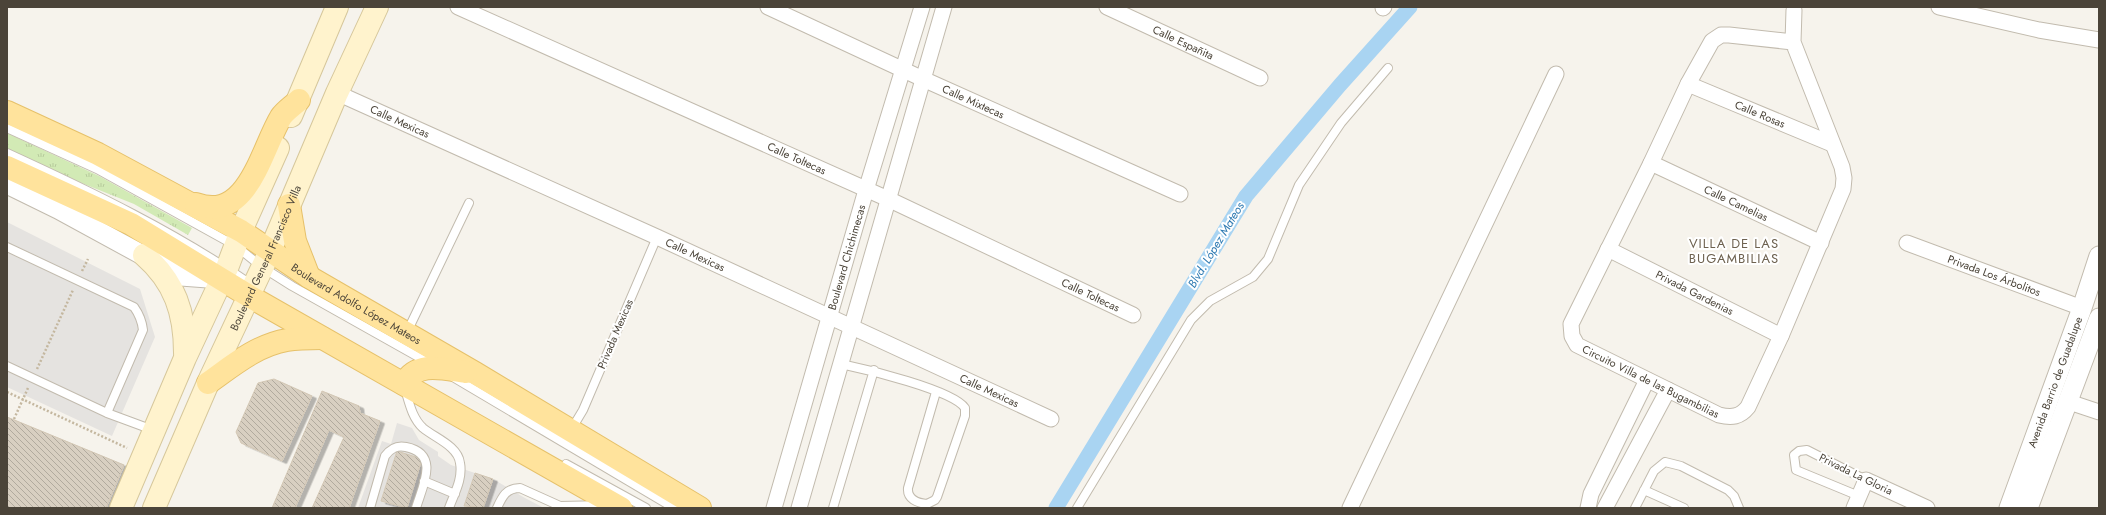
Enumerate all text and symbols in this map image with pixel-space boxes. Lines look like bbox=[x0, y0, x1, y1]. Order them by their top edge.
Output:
street label: Calle Españita bbox=[1150, 21, 1216, 63]
street label: Calle Mixtecas bbox=[940, 81, 1007, 123]
street label: Calle Rosas bbox=[1732, 96, 1788, 132]
street label: Calle Mexicas bbox=[368, 101, 433, 142]
street label: Calle Toltecas bbox=[765, 138, 829, 179]
street label: Calle Camelias bbox=[1701, 181, 1771, 225]
street label: Boulevard General Francisco Villa bbox=[226, 183, 305, 333]
water label: Blvd. López Mateos bbox=[1183, 199, 1249, 291]
street label: Boulevard Chichimecas bbox=[824, 202, 870, 312]
street label: Calle Mexicas bbox=[663, 234, 728, 276]
district label: VILLA DE LAS BUGAMBILIAS bbox=[1689, 234, 1779, 268]
street label: Privada Los Árbolitos bbox=[1945, 251, 2043, 300]
street label: Boulevard Adolfo López Mateos bbox=[288, 259, 425, 348]
street label: Privada Gardenias bbox=[1653, 266, 1737, 319]
street label: Calle Toltecas bbox=[1059, 274, 1123, 316]
street label: Privada Mexicas bbox=[593, 296, 637, 371]
street label: Avenida Barrio de Guadalupe bbox=[2024, 314, 2086, 450]
street label: Circuito Villa de las Bugambilias bbox=[1579, 341, 1722, 422]
street label: Calle Mexicas bbox=[957, 370, 1022, 411]
street label: Privada La Gloria bbox=[1817, 449, 1895, 499]

